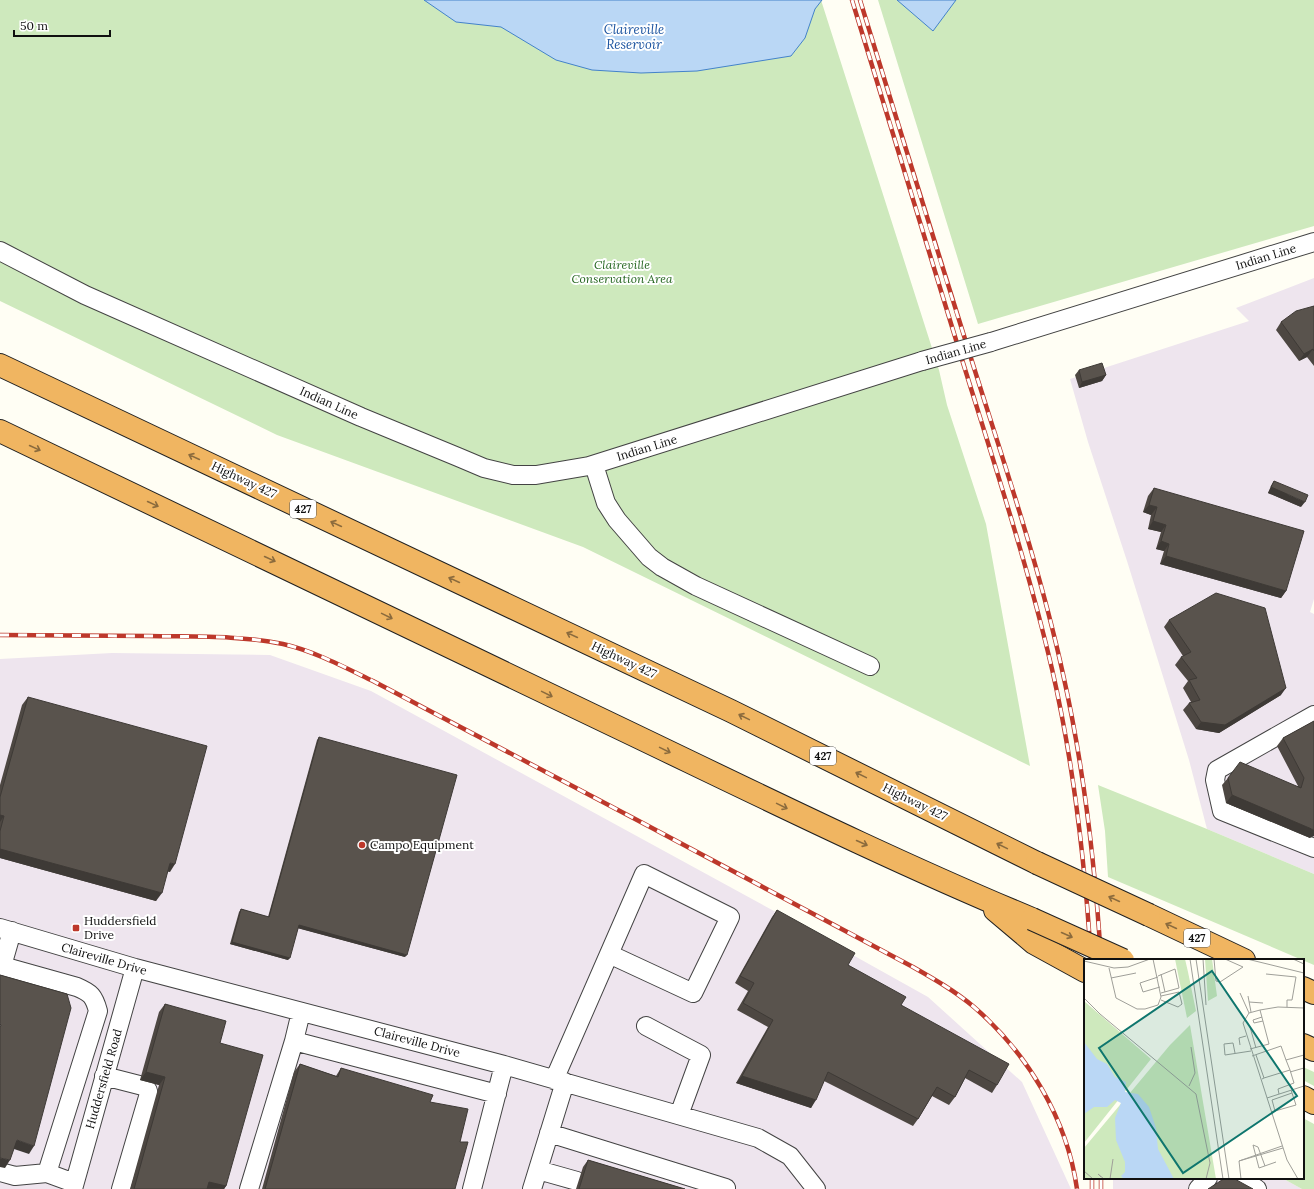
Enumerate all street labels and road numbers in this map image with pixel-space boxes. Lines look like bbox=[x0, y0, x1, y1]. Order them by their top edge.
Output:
street label: Indian Line bbox=[1234, 240, 1298, 273]
street label: Indian Line bbox=[924, 336, 988, 367]
street label: Indian Line bbox=[298, 383, 361, 422]
street label: Indian Line bbox=[615, 431, 679, 464]
street label: Highway 427 bbox=[209, 458, 280, 501]
road number: 427 bbox=[290, 500, 316, 518]
street label: Highway 427 bbox=[589, 638, 660, 681]
road number: 427 bbox=[810, 747, 836, 765]
street label: Highway 427 bbox=[880, 779, 950, 824]
road number: 427 bbox=[1184, 929, 1210, 947]
street label: Claireville Drive bbox=[60, 939, 149, 978]
street label: Claireville Drive bbox=[372, 1023, 462, 1060]
street label: Huddersfield Road bbox=[82, 1027, 125, 1131]

